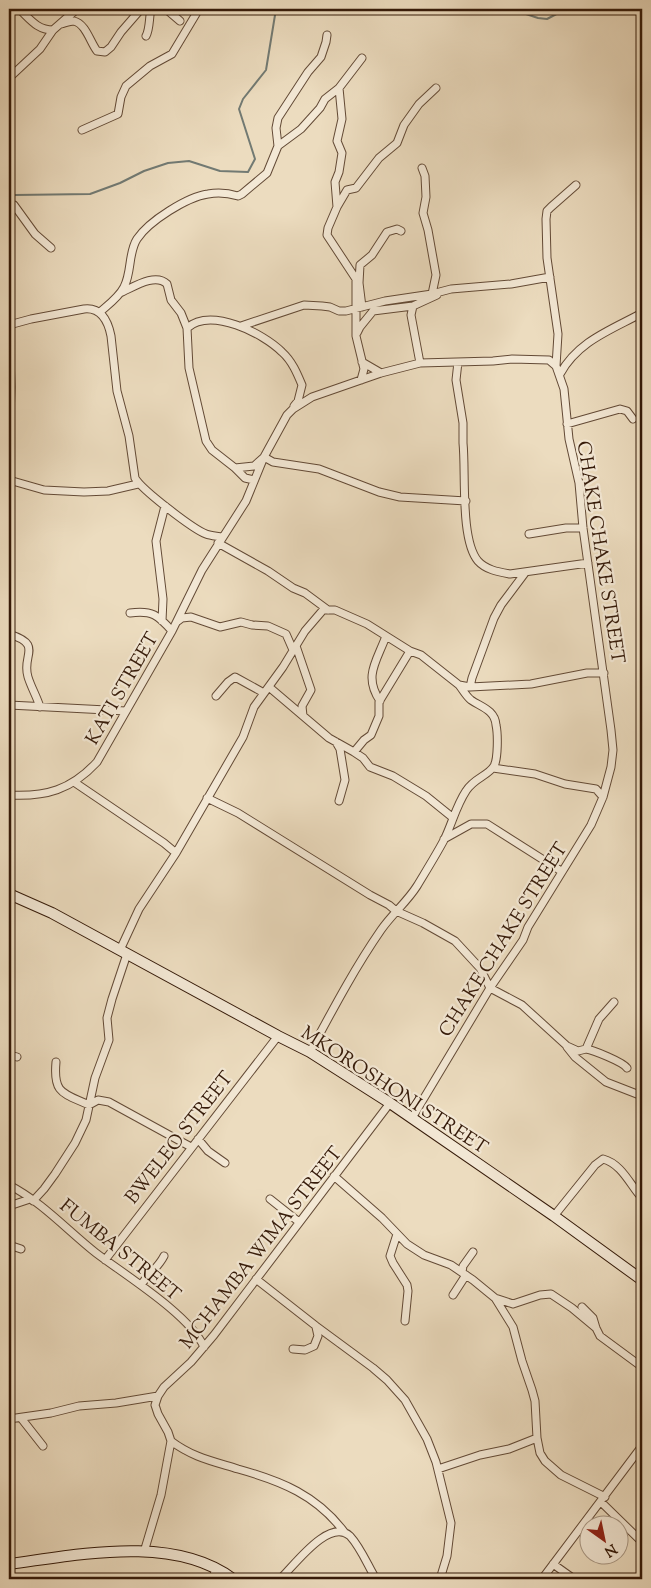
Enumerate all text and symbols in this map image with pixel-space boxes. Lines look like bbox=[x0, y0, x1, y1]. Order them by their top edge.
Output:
street label: CHAKE CHAKE STREET bbox=[569, 439, 630, 666]
street label: KATI STREET bbox=[80, 628, 166, 750]
street label: CHAKE CHAKE STREET bbox=[433, 838, 575, 1043]
street label: MKOROSHONI STREET bbox=[295, 1020, 493, 1162]
street label: BWELEO STREET bbox=[120, 1066, 240, 1211]
street label: MCHAMBA WIMA STREET bbox=[174, 1142, 350, 1355]
street label: FUMBA STREET bbox=[53, 1194, 186, 1308]
north arrow bbox=[578, 1516, 628, 1566]
text: N bbox=[600, 1538, 620, 1561]

